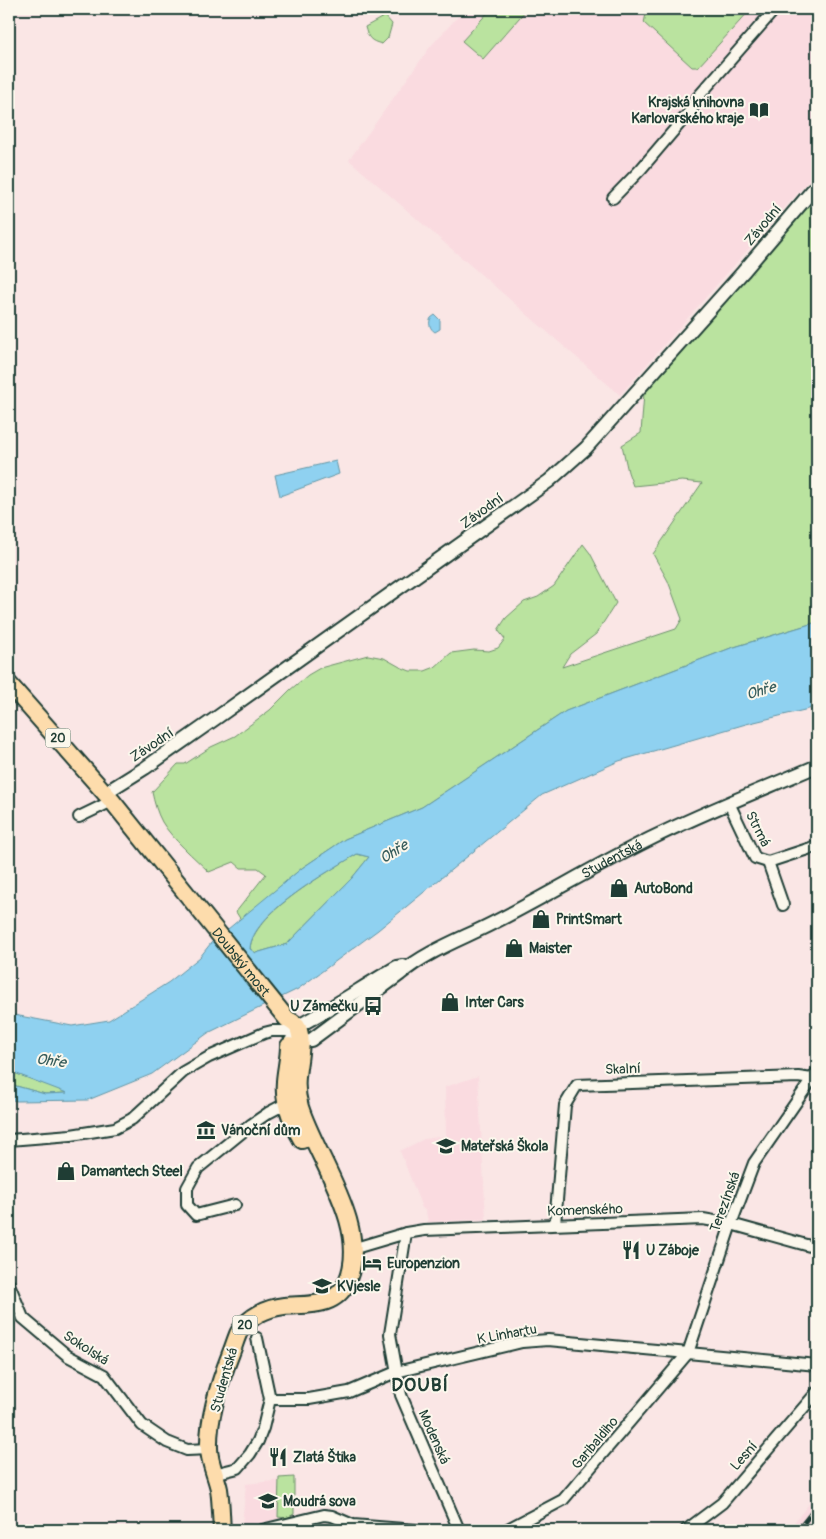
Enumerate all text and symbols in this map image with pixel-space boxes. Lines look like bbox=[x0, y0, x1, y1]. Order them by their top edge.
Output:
place label: Krajská knihovna Karlovarského kraje bbox=[631, 94, 745, 127]
library icon: Krajská knihovna Karlovarského kraje bbox=[748, 99, 770, 121]
street label: Závodní bbox=[741, 201, 785, 249]
street label: Závodní bbox=[457, 490, 507, 532]
water label: Ohře bbox=[744, 677, 779, 704]
street label: Závodní bbox=[127, 724, 177, 766]
road number: 20 bbox=[46, 728, 70, 748]
street label: Strmá bbox=[742, 808, 774, 850]
water label: Ohře bbox=[376, 835, 413, 868]
street label: Studentská bbox=[578, 836, 645, 882]
shop icon: AutoBond bbox=[608, 877, 630, 899]
place label: AutoBond bbox=[634, 880, 693, 897]
shop icon: PrintSmart bbox=[530, 908, 552, 930]
place label: PrintSmart bbox=[556, 911, 622, 928]
street label: Doubský most bbox=[208, 924, 274, 1000]
shop icon: Maister bbox=[503, 937, 525, 959]
place label: Maister bbox=[529, 940, 573, 957]
shop icon: Inter Cars bbox=[439, 991, 461, 1013]
place label: Inter Cars bbox=[465, 994, 524, 1011]
bus stop icon: U Zámečku bbox=[362, 995, 384, 1017]
place label: U Zámečku bbox=[290, 998, 358, 1015]
water label: Ohře bbox=[35, 1050, 69, 1073]
street label: Skalní bbox=[605, 1060, 641, 1078]
museum icon: Vánoční dům bbox=[195, 1119, 217, 1141]
place label: Vánoční dům bbox=[221, 1122, 301, 1139]
school or university icon: Mateřská Škola bbox=[435, 1135, 457, 1157]
place label: Mateřská Škola bbox=[461, 1137, 549, 1155]
shop icon: Damantech Steel bbox=[55, 1160, 77, 1182]
place label: Damantech Steel bbox=[81, 1163, 183, 1180]
street label: Terezínská bbox=[706, 1170, 744, 1234]
street label: Komenského bbox=[547, 1200, 624, 1220]
restaurant icon: U Záboje bbox=[620, 1239, 642, 1261]
place label: U Záboje bbox=[646, 1242, 700, 1259]
hotel icon: Europenzion bbox=[361, 1252, 383, 1274]
place label: Europenzion bbox=[387, 1255, 460, 1272]
school or university icon: KVjesle bbox=[311, 1275, 333, 1297]
place label: KVjesle bbox=[337, 1278, 382, 1295]
road number: 20 bbox=[232, 1316, 258, 1334]
street label: K Linhartu bbox=[476, 1320, 538, 1348]
street label: Sokolská bbox=[60, 1327, 112, 1369]
street label: Studentská bbox=[207, 1346, 241, 1414]
district label: DOUBÍ bbox=[391, 1373, 449, 1397]
street label: Modenská bbox=[415, 1407, 453, 1467]
street label: Garibaldiho bbox=[568, 1413, 622, 1473]
street label: Lesní bbox=[727, 1438, 761, 1474]
restaurant icon: Zlatá Štika bbox=[267, 1446, 289, 1468]
place label: Zlatá Štika bbox=[293, 1448, 356, 1466]
school or university icon: Moudrá sova bbox=[257, 1490, 279, 1512]
place label: Moudrá sova bbox=[283, 1493, 356, 1510]

